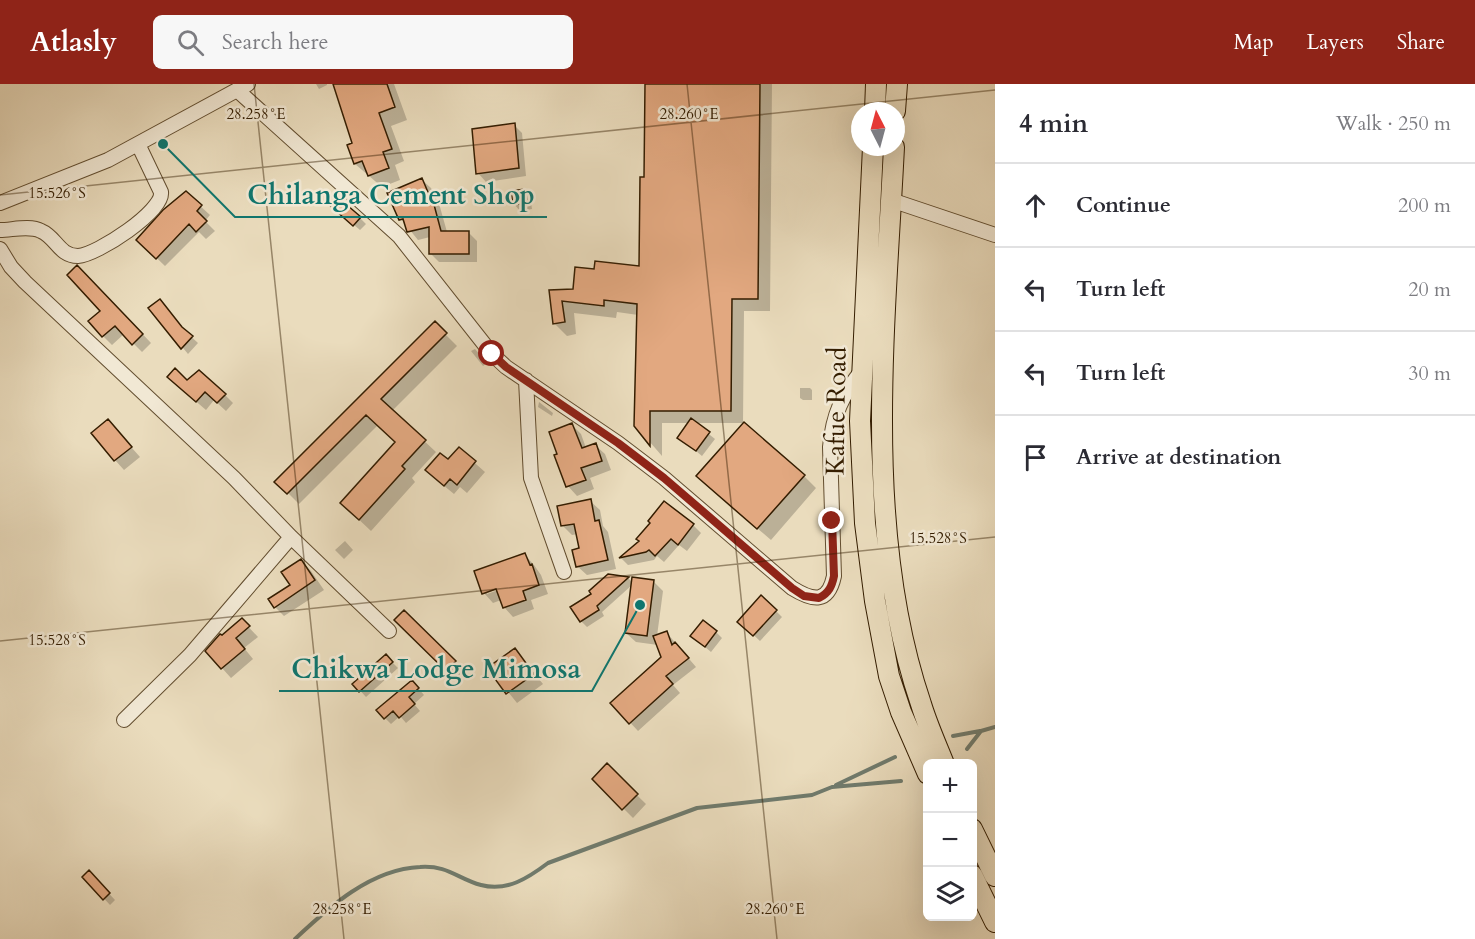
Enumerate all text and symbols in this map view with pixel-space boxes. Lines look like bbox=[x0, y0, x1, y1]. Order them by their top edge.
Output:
search box bbox=[153, 15, 573, 69]
text: Atlasly bbox=[30, 23, 117, 61]
icon: search bbox=[174, 26, 207, 59]
text: Search here bbox=[222, 27, 328, 57]
text: Map bbox=[1234, 28, 1274, 57]
text: Layers bbox=[1307, 28, 1364, 57]
text: Share bbox=[1397, 28, 1445, 57]
north arrow bbox=[851, 102, 905, 156]
text: 28.258°E bbox=[226, 104, 286, 124]
text: 28.260°E bbox=[659, 104, 719, 124]
text: 4 min bbox=[1019, 106, 1088, 141]
text: Walk · 250 m bbox=[1336, 110, 1451, 137]
callout: Chilanga Cement Shop bbox=[235, 172, 547, 217]
text: Chilanga Cement Shop bbox=[247, 177, 535, 214]
text: 15.526°S bbox=[28, 183, 86, 203]
icon: ahead bbox=[1019, 189, 1052, 222]
text: Continue bbox=[1076, 190, 1171, 220]
text: 200 m bbox=[1398, 192, 1451, 219]
icon: left bbox=[1019, 273, 1052, 306]
text: Turn left bbox=[1076, 274, 1165, 304]
text: 20 m bbox=[1408, 276, 1451, 303]
route start bbox=[478, 340, 504, 366]
street label: Kafue Road bbox=[817, 346, 855, 476]
icon: left bbox=[1019, 357, 1052, 390]
text: Turn left bbox=[1076, 358, 1165, 388]
text: 30 m bbox=[1408, 360, 1451, 387]
icon: arrive bbox=[1019, 441, 1052, 474]
text: Arrive at destination bbox=[1076, 442, 1281, 472]
route end bbox=[818, 507, 844, 533]
text: 15.528°S bbox=[909, 528, 967, 548]
text: 15.528°S bbox=[28, 630, 86, 650]
callout: Chikwa Lodge Mimosa bbox=[279, 646, 592, 691]
text: Chikwa Lodge Mimosa bbox=[291, 651, 581, 688]
map controls bbox=[923, 759, 977, 921]
button: + bbox=[923, 759, 977, 813]
button: − bbox=[923, 813, 977, 867]
button: layers bbox=[923, 867, 977, 921]
text: 28.258°E bbox=[312, 899, 372, 919]
text: 28.260°E bbox=[745, 899, 805, 919]

